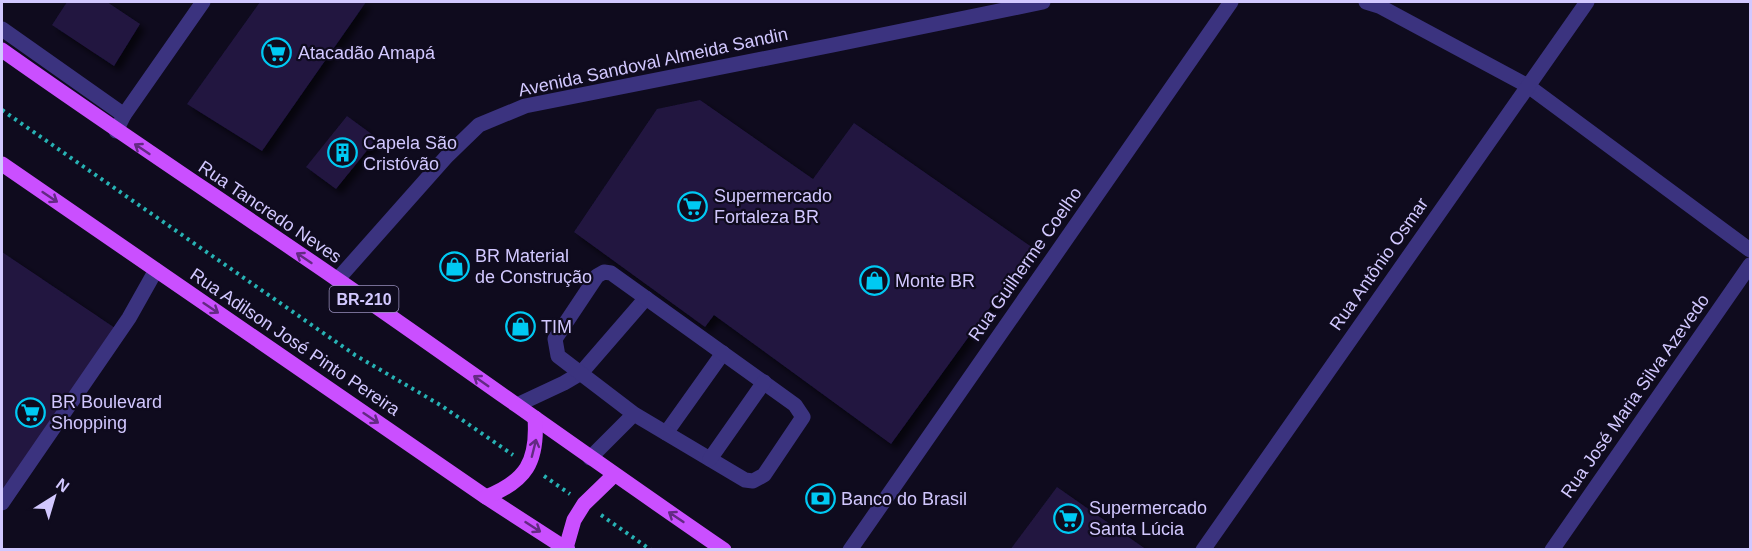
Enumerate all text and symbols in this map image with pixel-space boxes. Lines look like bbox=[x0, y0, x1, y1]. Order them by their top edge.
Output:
street label: Avenida Sandoval Almeida Sandin bbox=[516, 24, 790, 100]
supermarket icon: Atacadão Amapá bbox=[261, 37, 293, 69]
place label: Atacadão Amapá bbox=[298, 43, 436, 63]
place label: Capela São Cristóvão bbox=[363, 133, 457, 174]
building icon: Capela São Cristóvão bbox=[326, 137, 358, 169]
one-way arrow bbox=[135, 143, 151, 155]
street label: Rua Tancredo Neves bbox=[195, 157, 345, 267]
street label: Rua Guilherme Coelho bbox=[964, 183, 1086, 345]
place label: Supermercado Fortaleza BR bbox=[714, 186, 832, 227]
supermarket icon: Supermercado Fortaleza BR bbox=[677, 190, 709, 222]
one-way arrow bbox=[41, 191, 58, 204]
street label: Rua Antônio Osmar bbox=[1326, 194, 1432, 334]
place label: BR Material de Construção bbox=[475, 246, 592, 287]
shop icon: BR Material de Construção bbox=[438, 250, 470, 282]
one-way arrow bbox=[296, 252, 313, 264]
street label: Rua Adilson José Pinto Pereira bbox=[187, 264, 404, 420]
shop icon: Monte BR bbox=[858, 265, 890, 297]
place label: Monte BR bbox=[895, 271, 975, 291]
road number: BR-210 bbox=[330, 286, 398, 312]
street label: Rua José Maria Silva Azevedo bbox=[1557, 290, 1713, 502]
one-way arrow bbox=[202, 302, 218, 314]
shop icon: TIM bbox=[504, 311, 536, 343]
place label: TIM bbox=[541, 317, 572, 337]
one-way arrow bbox=[474, 375, 490, 387]
place label: BR Boulevard Shopping bbox=[51, 392, 162, 433]
supermarket icon: BR Boulevard Shopping bbox=[14, 396, 46, 428]
one-way arrow bbox=[363, 412, 379, 424]
one-way arrow bbox=[528, 439, 540, 458]
north arrow bbox=[24, 467, 84, 527]
text: N bbox=[53, 475, 72, 496]
bank icon: Banco do Brasil bbox=[804, 483, 836, 515]
place label: Banco do Brasil bbox=[841, 489, 967, 509]
place label: Supermercado Santa Lúcia bbox=[1089, 498, 1207, 539]
supermarket icon: Supermercado Santa Lúcia bbox=[1052, 502, 1084, 534]
one-way arrow bbox=[668, 511, 684, 523]
one-way arrow bbox=[524, 521, 541, 533]

